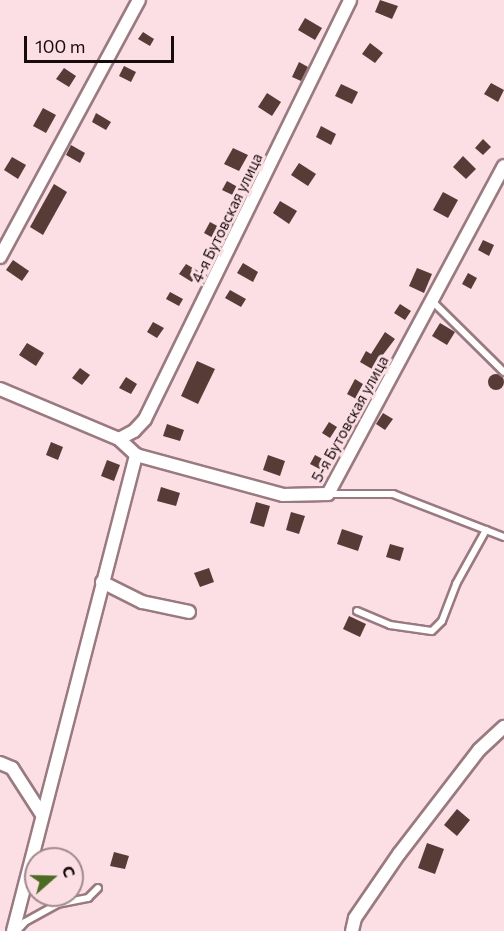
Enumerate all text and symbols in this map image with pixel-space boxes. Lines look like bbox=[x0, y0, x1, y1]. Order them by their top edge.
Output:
scale bar bbox=[27, 24, 177, 62]
text: 100 m bbox=[35, 35, 85, 57]
street label: 4-я Бутовская улица bbox=[188, 150, 266, 286]
street label: 5-я Бутовская улица bbox=[308, 353, 392, 485]
north arrow bbox=[24, 847, 84, 907]
text: С bbox=[59, 863, 80, 880]

